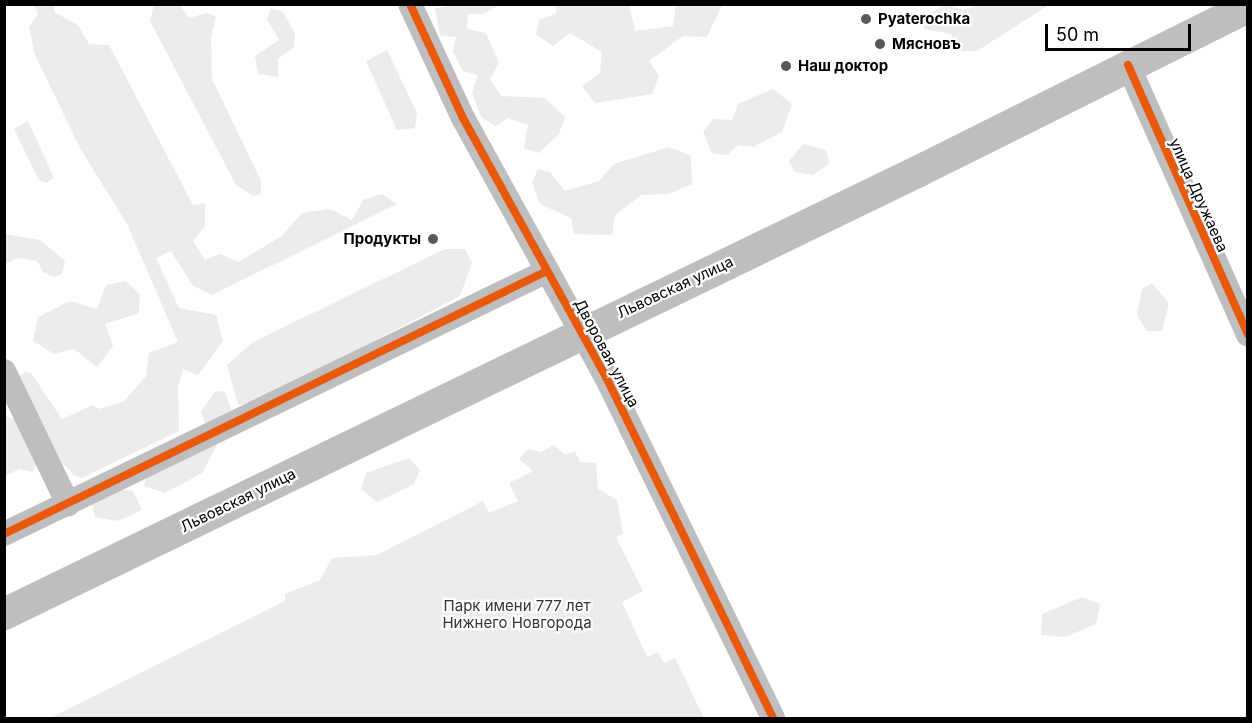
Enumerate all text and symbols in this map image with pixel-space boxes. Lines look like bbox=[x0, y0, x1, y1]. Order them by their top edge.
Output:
place label: Pyaterochka bbox=[878, 10, 970, 28]
marker: Pyaterochka bbox=[859, 12, 873, 26]
scale bar bbox=[1048, 12, 1194, 50]
text: 50 m bbox=[1056, 24, 1099, 45]
place label: Мясновъ bbox=[892, 35, 961, 53]
marker: Мясновъ bbox=[873, 37, 887, 51]
place label: Наш доктор bbox=[798, 57, 888, 75]
marker: Наш доктор bbox=[779, 59, 793, 73]
street label: улица Дружаева bbox=[1166, 135, 1232, 255]
place label: Продукты bbox=[343, 230, 421, 248]
marker: Продукты bbox=[426, 232, 440, 246]
street label: Львовская улица bbox=[614, 252, 736, 322]
street label: Дворовая улица bbox=[571, 296, 643, 410]
street label: Львовская улица bbox=[178, 464, 298, 536]
park label: Парк имени 777 лет Нижнего Новгорода bbox=[442, 596, 592, 631]

